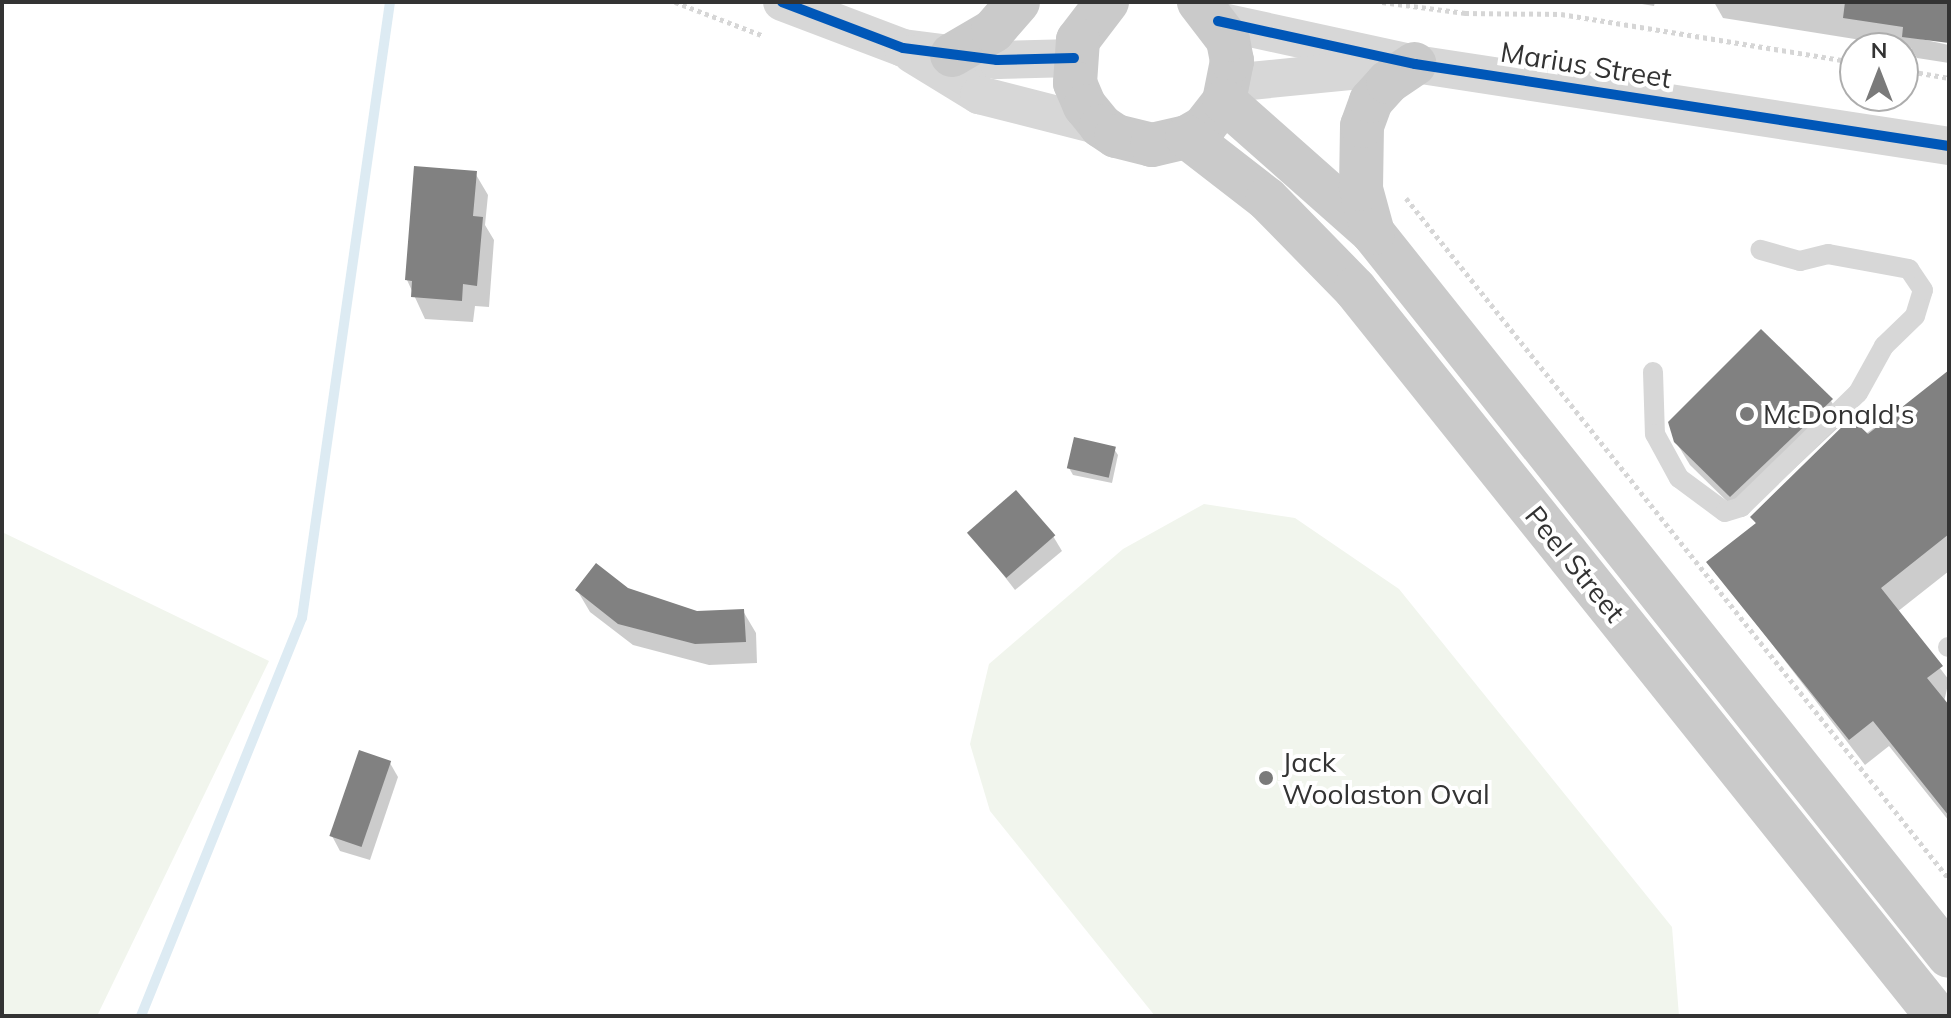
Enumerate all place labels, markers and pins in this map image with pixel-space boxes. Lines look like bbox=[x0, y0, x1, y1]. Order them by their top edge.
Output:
place label: McDonald's bbox=[1763, 397, 1915, 431]
marker: McDonald's bbox=[1738, 405, 1756, 423]
place label: Jack Woolaston Oval bbox=[1282, 745, 1490, 811]
marker: Jack Woolaston Oval bbox=[1257, 769, 1275, 787]

